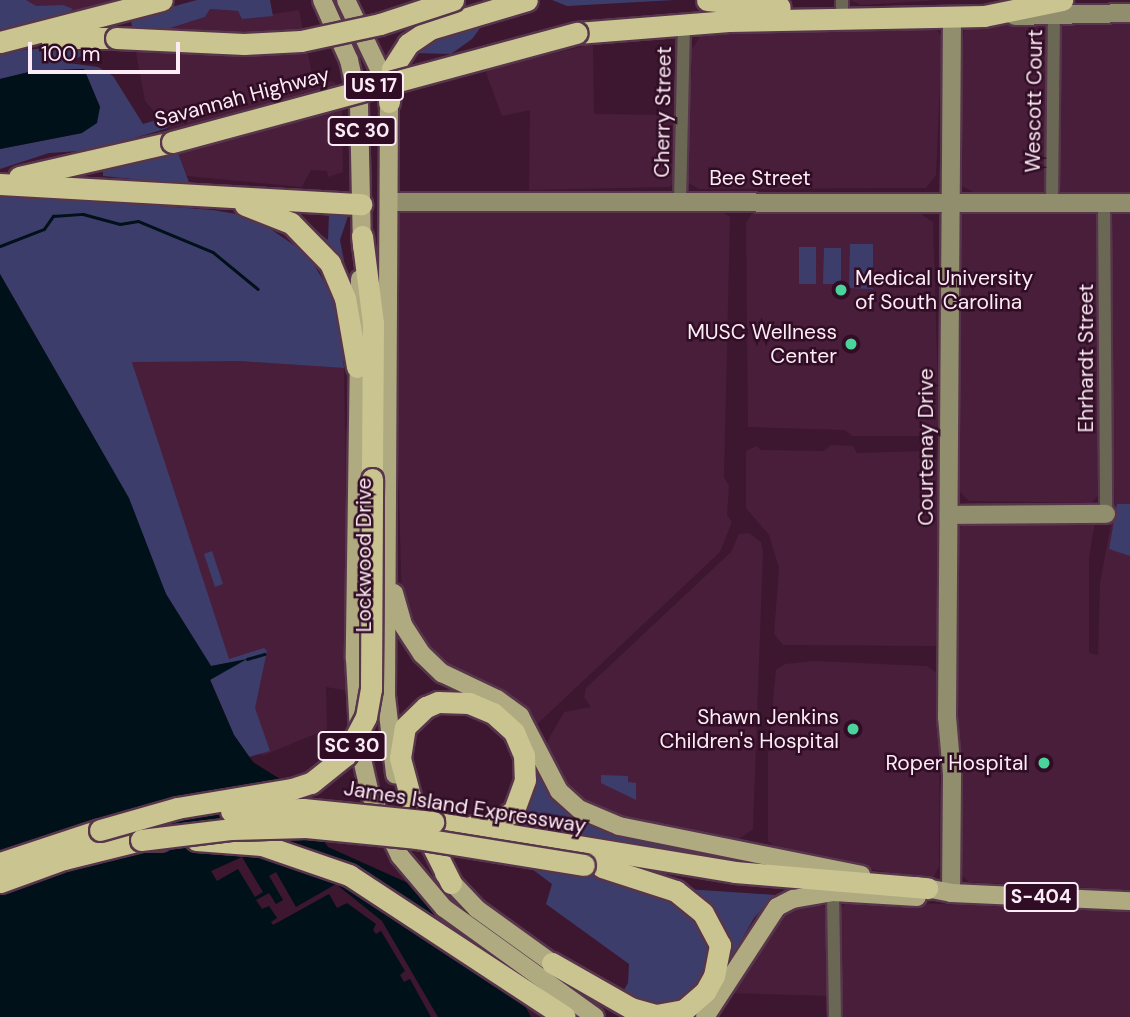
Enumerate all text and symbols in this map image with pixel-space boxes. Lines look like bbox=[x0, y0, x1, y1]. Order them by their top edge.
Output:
scale bar bbox=[32, 28, 184, 72]
street label: Wescott Court bbox=[1020, 29, 1048, 173]
text: 100 m bbox=[41, 40, 101, 68]
street label: Cherry Street bbox=[649, 46, 677, 178]
street label: Savannah Highway bbox=[152, 62, 332, 132]
road number: US 17 bbox=[342, 71, 406, 102]
road number: SC 30 bbox=[327, 116, 397, 146]
street label: Bee Street bbox=[709, 165, 811, 191]
place label: Medical University of South Carolina bbox=[855, 265, 1033, 315]
marker: Medical University of South Carolina bbox=[833, 282, 849, 298]
street label: Ehrhardt Street bbox=[1073, 283, 1099, 433]
place label: MUSC Wellness Center bbox=[687, 319, 837, 369]
marker: MUSC Wellness Center bbox=[843, 336, 859, 352]
street label: Courtenay Drive bbox=[913, 368, 939, 526]
street label: Lockwood Drive bbox=[351, 478, 377, 632]
place label: Shawn Jenkins Children's Hospital bbox=[659, 704, 839, 754]
marker: Shawn Jenkins Children's Hospital bbox=[845, 721, 861, 737]
road number: SC 30 bbox=[317, 730, 387, 762]
place label: Roper Hospital bbox=[885, 750, 1028, 776]
marker: Roper Hospital bbox=[1034, 753, 1054, 773]
street label: James Island Expressway bbox=[342, 775, 588, 839]
road number: S-404 bbox=[1002, 882, 1080, 912]

